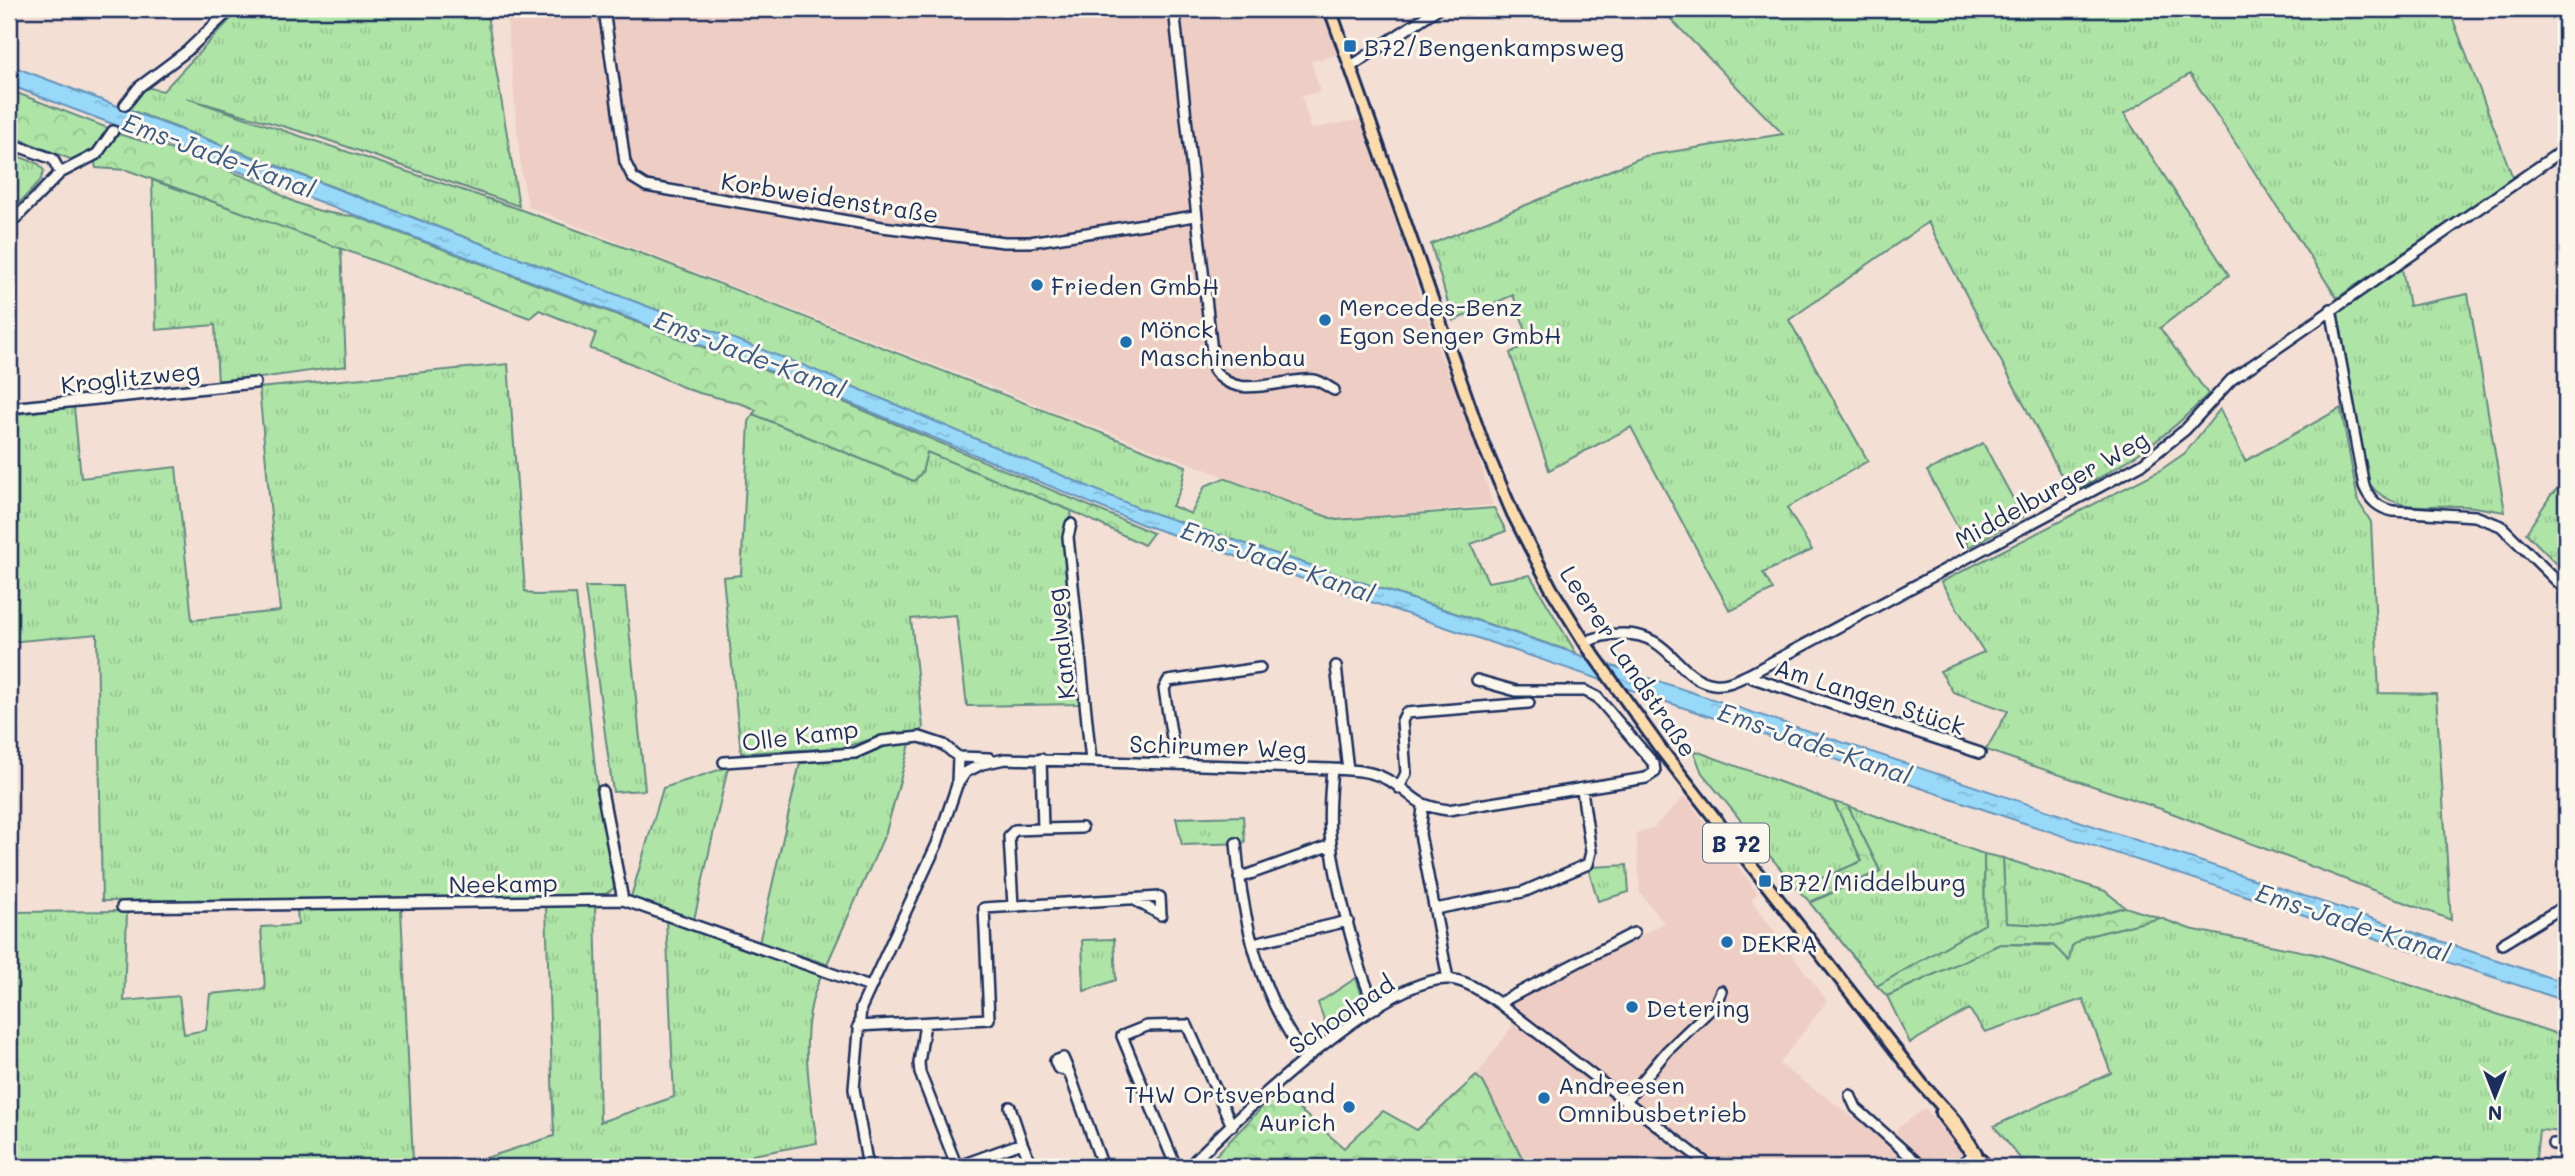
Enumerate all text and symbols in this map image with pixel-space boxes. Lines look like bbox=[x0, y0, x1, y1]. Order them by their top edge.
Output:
place label: B72/Bengenkampsweg bbox=[1364, 31, 1624, 62]
marker: B72/Bengenkampsweg bbox=[1342, 38, 1358, 54]
water label: Ems-Jade-Kanal bbox=[118, 104, 320, 206]
street label: Korbweidenstraße bbox=[719, 165, 941, 229]
place label: Frieden GmbH bbox=[1051, 270, 1219, 301]
marker: Frieden GmbH bbox=[1029, 277, 1045, 293]
place label: Mercedes-Benz Egon Senger GmbH bbox=[1339, 291, 1561, 350]
water label: Ems-Jade-Kanal bbox=[649, 302, 851, 406]
marker: Mercedes-Benz Egon Senger GmbH bbox=[1317, 312, 1333, 328]
place label: Mönck Maschinenbau bbox=[1140, 313, 1306, 372]
marker: Mönck Maschinenbau bbox=[1118, 334, 1134, 350]
street label: Kroglitzweg bbox=[59, 354, 201, 400]
street label: Middelburger Weg bbox=[1949, 423, 2153, 555]
water label: Ems-Jade-Kanal bbox=[1177, 512, 1380, 610]
street label: Leerer Landstraße bbox=[1553, 559, 1705, 763]
street label: Kanalweg bbox=[1039, 587, 1081, 701]
street label: Am Langen Stück bbox=[1771, 651, 1969, 741]
water label: Ems-Jade-Kanal bbox=[1714, 694, 1917, 792]
street label: Olle Kamp bbox=[740, 712, 860, 758]
street label: Schirumer Weg bbox=[1129, 727, 1307, 765]
road number: B 72 bbox=[1703, 824, 1769, 862]
place label: B72/Middelburg bbox=[1779, 866, 1965, 897]
street label: Neekamp bbox=[448, 867, 558, 899]
marker: B72/Middelburg bbox=[1757, 873, 1773, 889]
water label: Ems-Jade-Kanal bbox=[2252, 875, 2455, 970]
place label: DEKRA bbox=[1741, 927, 1818, 958]
marker: DEKRA bbox=[1719, 934, 1735, 950]
street label: Schoolpad bbox=[1282, 967, 1400, 1061]
place label: Detering bbox=[1646, 992, 1749, 1023]
marker: Detering bbox=[1624, 999, 1640, 1015]
north arrow bbox=[2460, 1060, 2530, 1130]
place label: Andreesen Omnibusbetrieb bbox=[1558, 1069, 1747, 1128]
place label: THW Ortsverband Aurich bbox=[1124, 1078, 1335, 1137]
marker: Andreesen Omnibusbetrieb bbox=[1536, 1090, 1552, 1106]
marker: THW Ortsverband Aurich bbox=[1341, 1099, 1357, 1115]
text: N bbox=[2488, 1101, 2502, 1126]

